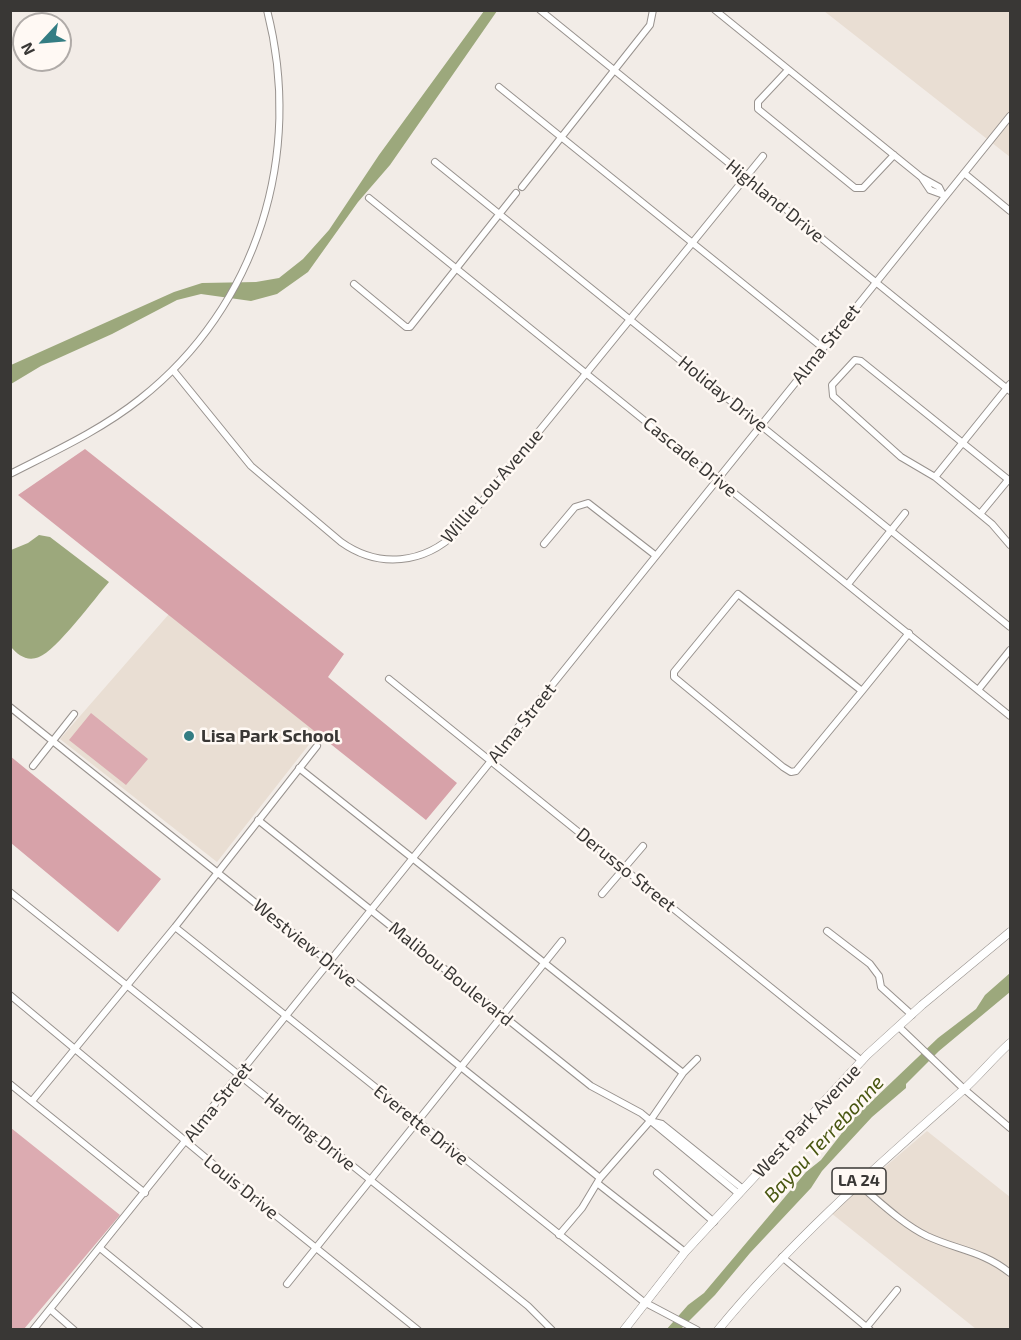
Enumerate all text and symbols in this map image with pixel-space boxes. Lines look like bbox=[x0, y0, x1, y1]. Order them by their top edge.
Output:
north arrow bbox=[12, 12, 72, 72]
text: N bbox=[16, 40, 38, 59]
street label: Highland Drive bbox=[722, 155, 828, 247]
street label: Alma Street bbox=[787, 300, 865, 388]
street label: Holiday Drive bbox=[674, 351, 772, 437]
street label: Cascade Drive bbox=[639, 413, 741, 501]
street label: Willie Lou Avenue bbox=[436, 424, 548, 548]
street label: Alma Street bbox=[483, 679, 561, 767]
place label: Lisa Park School bbox=[201, 725, 340, 747]
marker: Lisa Park School bbox=[182, 729, 196, 743]
street label: Derusso Street bbox=[572, 823, 680, 917]
street label: Westview Drive bbox=[249, 894, 361, 992]
street label: Malibou Boulevard bbox=[385, 917, 517, 1031]
street label: Alma Street bbox=[179, 1058, 257, 1146]
street label: West Park Avenue bbox=[749, 1060, 865, 1182]
water label: Bayou Terrebonne bbox=[759, 1071, 889, 1207]
street label: Everette Drive bbox=[369, 1080, 473, 1170]
street label: Harding Drive bbox=[260, 1089, 360, 1175]
street label: Louis Drive bbox=[199, 1150, 283, 1224]
road number: LA 24 bbox=[832, 1168, 886, 1194]

